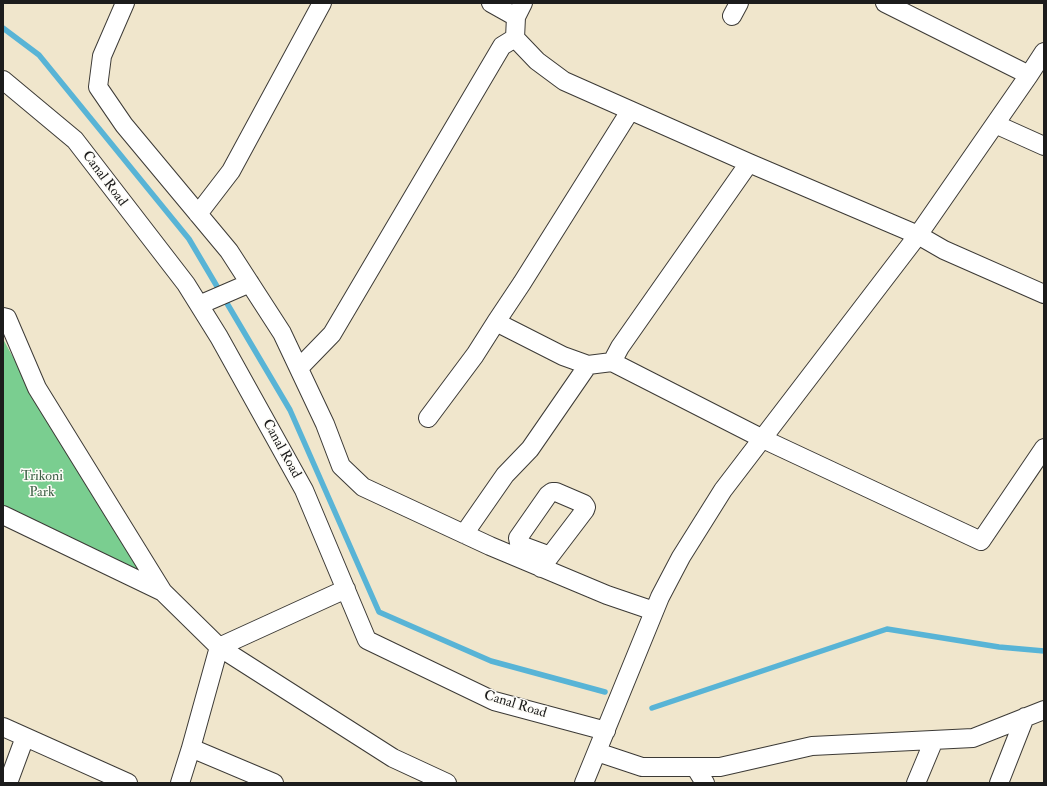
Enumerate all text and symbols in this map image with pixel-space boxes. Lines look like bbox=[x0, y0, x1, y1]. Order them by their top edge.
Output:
street label: Canal Road bbox=[78, 148, 130, 210]
street label: Canal Road bbox=[258, 417, 304, 481]
park label: Trikoni Park bbox=[21, 469, 63, 502]
street label: Canal Road bbox=[482, 688, 548, 722]

